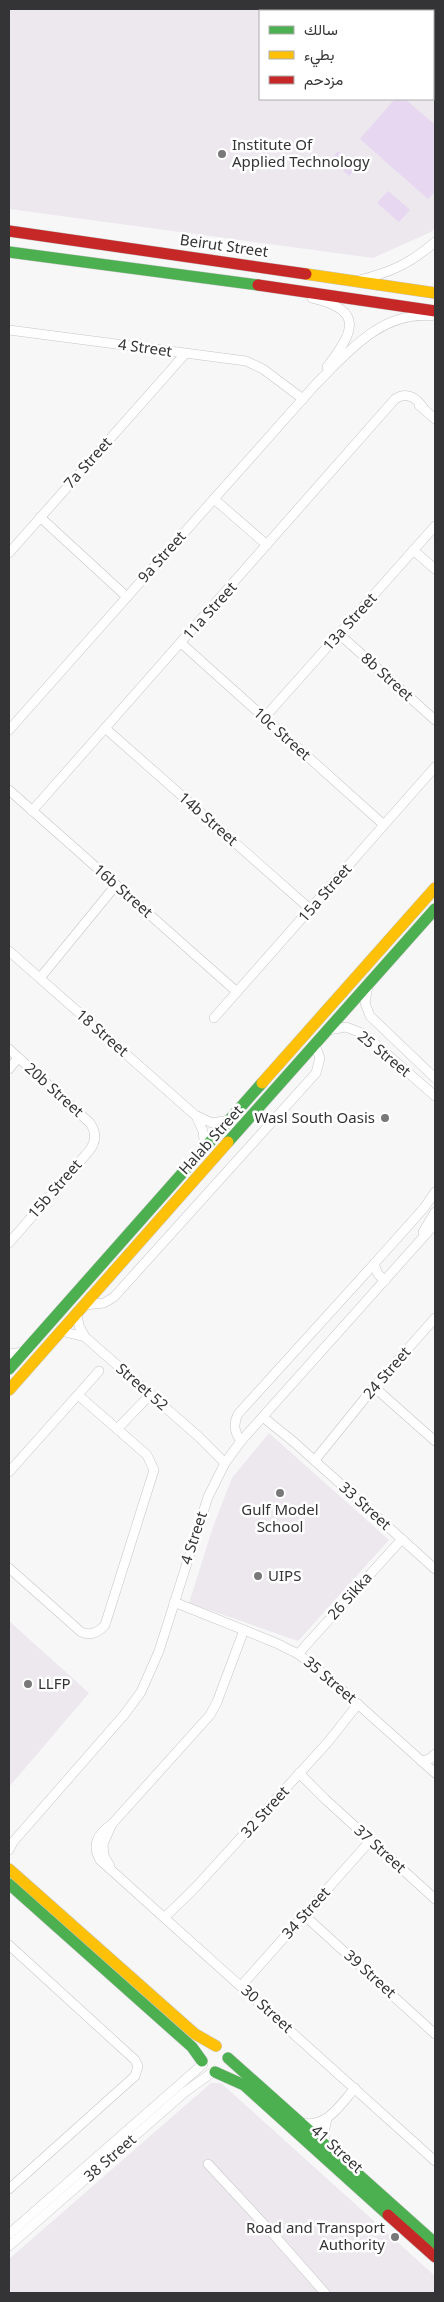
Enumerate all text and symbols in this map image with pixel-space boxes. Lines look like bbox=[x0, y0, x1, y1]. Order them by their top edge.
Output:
legend bbox=[259, 10, 434, 100]
text: سالك bbox=[304, 19, 338, 39]
text: بطيء bbox=[304, 44, 334, 68]
text: مزدحم bbox=[304, 69, 343, 90]
place label: Institute Of Applied Technology bbox=[232, 134, 370, 171]
marker: Institute Of Applied Technology bbox=[216, 148, 228, 160]
street label: Beirut Street bbox=[179, 229, 270, 261]
street label: 4 Street bbox=[117, 333, 174, 361]
street label: 7a Street bbox=[59, 432, 116, 492]
street label: 9a Street bbox=[133, 526, 190, 586]
street label: 11a Street bbox=[178, 577, 241, 644]
street label: 13a Street bbox=[318, 588, 381, 655]
street label: 8b Street bbox=[357, 648, 418, 705]
street label: 10c Street bbox=[250, 702, 316, 765]
street label: 14b Street bbox=[175, 787, 243, 850]
street label: 15a Street bbox=[293, 858, 356, 926]
street label: 16b Street bbox=[90, 859, 158, 922]
street label: 18 Street bbox=[72, 1004, 133, 1061]
street label: 25 Street bbox=[354, 1026, 416, 1081]
street label: 20b Street bbox=[21, 1058, 89, 1121]
street label: Halab Street bbox=[174, 1100, 247, 1178]
place label: Wasl South Oasis bbox=[254, 1107, 375, 1127]
marker: Wasl South Oasis bbox=[379, 1112, 391, 1124]
street label: 15b Street bbox=[23, 1154, 86, 1222]
street label: 24 Street bbox=[358, 1342, 415, 1403]
street label: Street 52 bbox=[112, 1358, 173, 1414]
street label: 33 Street bbox=[336, 1477, 396, 1534]
marker: Gulf Model School bbox=[274, 1487, 286, 1499]
place label: Gulf Model School bbox=[241, 1499, 319, 1536]
street label: 4 Street bbox=[175, 1508, 211, 1567]
place label: UIPS bbox=[268, 1565, 301, 1585]
street label: 26 Sikka bbox=[323, 1567, 376, 1623]
marker: UIPS bbox=[252, 1570, 264, 1582]
street label: 35 Street bbox=[300, 1651, 362, 1707]
place label: LLFP bbox=[38, 1673, 71, 1693]
marker: LLFP bbox=[22, 1678, 34, 1690]
street label: 32 Street bbox=[236, 1781, 293, 1841]
street label: 37 Street bbox=[351, 1820, 411, 1877]
street label: 34 Street bbox=[277, 1882, 334, 1942]
street label: 39 Street bbox=[341, 1945, 401, 2002]
street label: 30 Street bbox=[238, 1980, 298, 2037]
street label: 41 Street bbox=[308, 2120, 368, 2177]
street label: 38 Street bbox=[79, 2129, 140, 2185]
place label: Road and Transport Authority bbox=[246, 2217, 386, 2254]
marker: Road and Transport Authority bbox=[389, 2231, 401, 2243]

